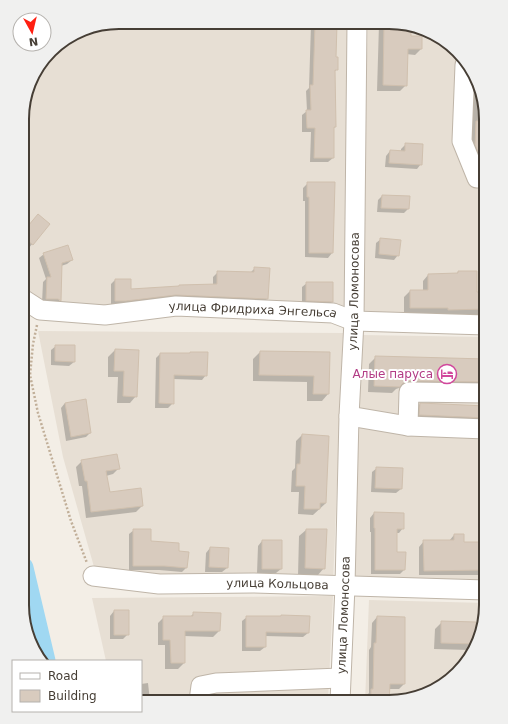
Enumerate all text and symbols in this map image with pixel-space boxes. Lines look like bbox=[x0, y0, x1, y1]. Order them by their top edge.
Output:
north arrow bbox=[12, 12, 52, 52]
text: N bbox=[28, 34, 39, 48]
street label: улица Ломоносова bbox=[345, 232, 362, 351]
street label: улица Фридриха Энгельса bbox=[168, 299, 339, 321]
hotel icon: Алые паруса bbox=[436, 363, 458, 385]
place label: Алые паруса bbox=[353, 367, 433, 381]
street label: улица Ломоносова bbox=[334, 556, 353, 674]
street label: улица Кольцова bbox=[226, 576, 329, 592]
legend bbox=[12, 660, 142, 712]
text: Road bbox=[48, 669, 78, 683]
text: Building bbox=[48, 689, 97, 703]

